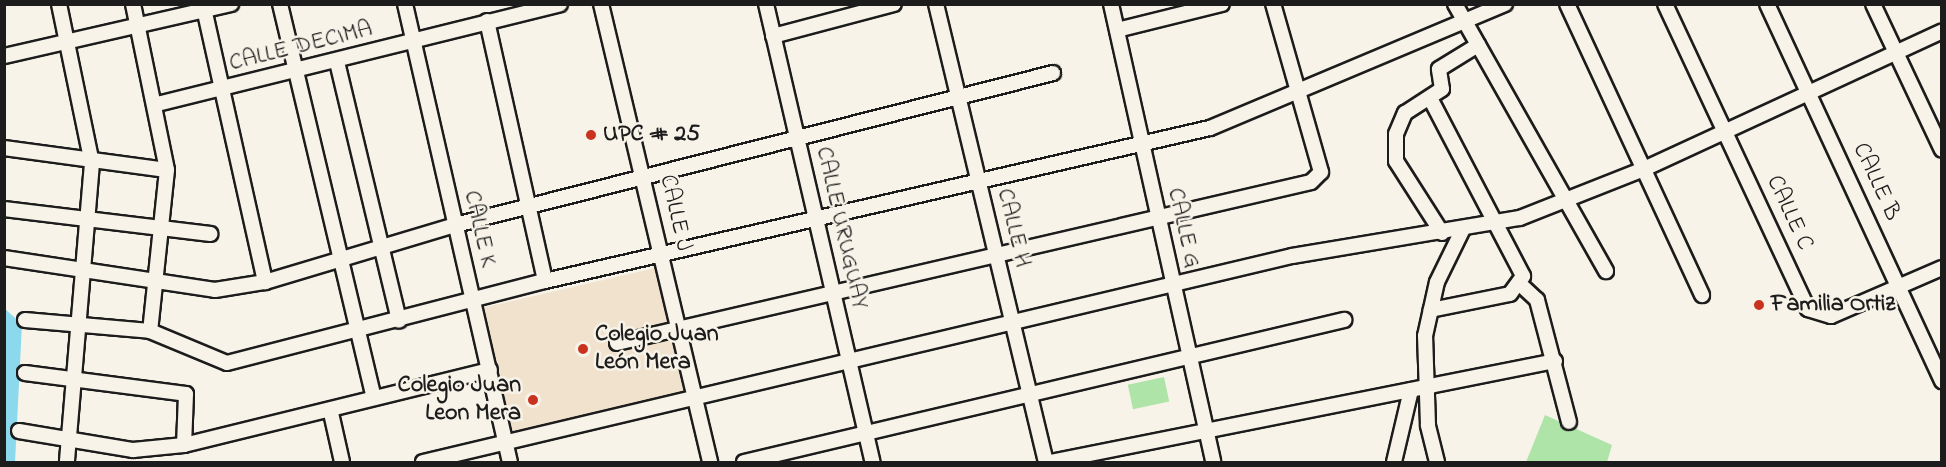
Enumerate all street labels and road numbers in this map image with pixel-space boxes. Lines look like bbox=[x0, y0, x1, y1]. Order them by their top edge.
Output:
street label: CALLE DECIMA bbox=[226, 15, 376, 79]
street label: CALLE B bbox=[1846, 139, 1906, 225]
street label: CALLE URUGUAY bbox=[808, 144, 874, 312]
street label: CALLE C bbox=[1759, 171, 1819, 255]
street label: CALLE J bbox=[652, 172, 698, 254]
street label: CALLE G bbox=[1160, 185, 1206, 271]
street label: CALLE H bbox=[989, 186, 1037, 270]
street label: CALLE K bbox=[456, 188, 502, 270]

